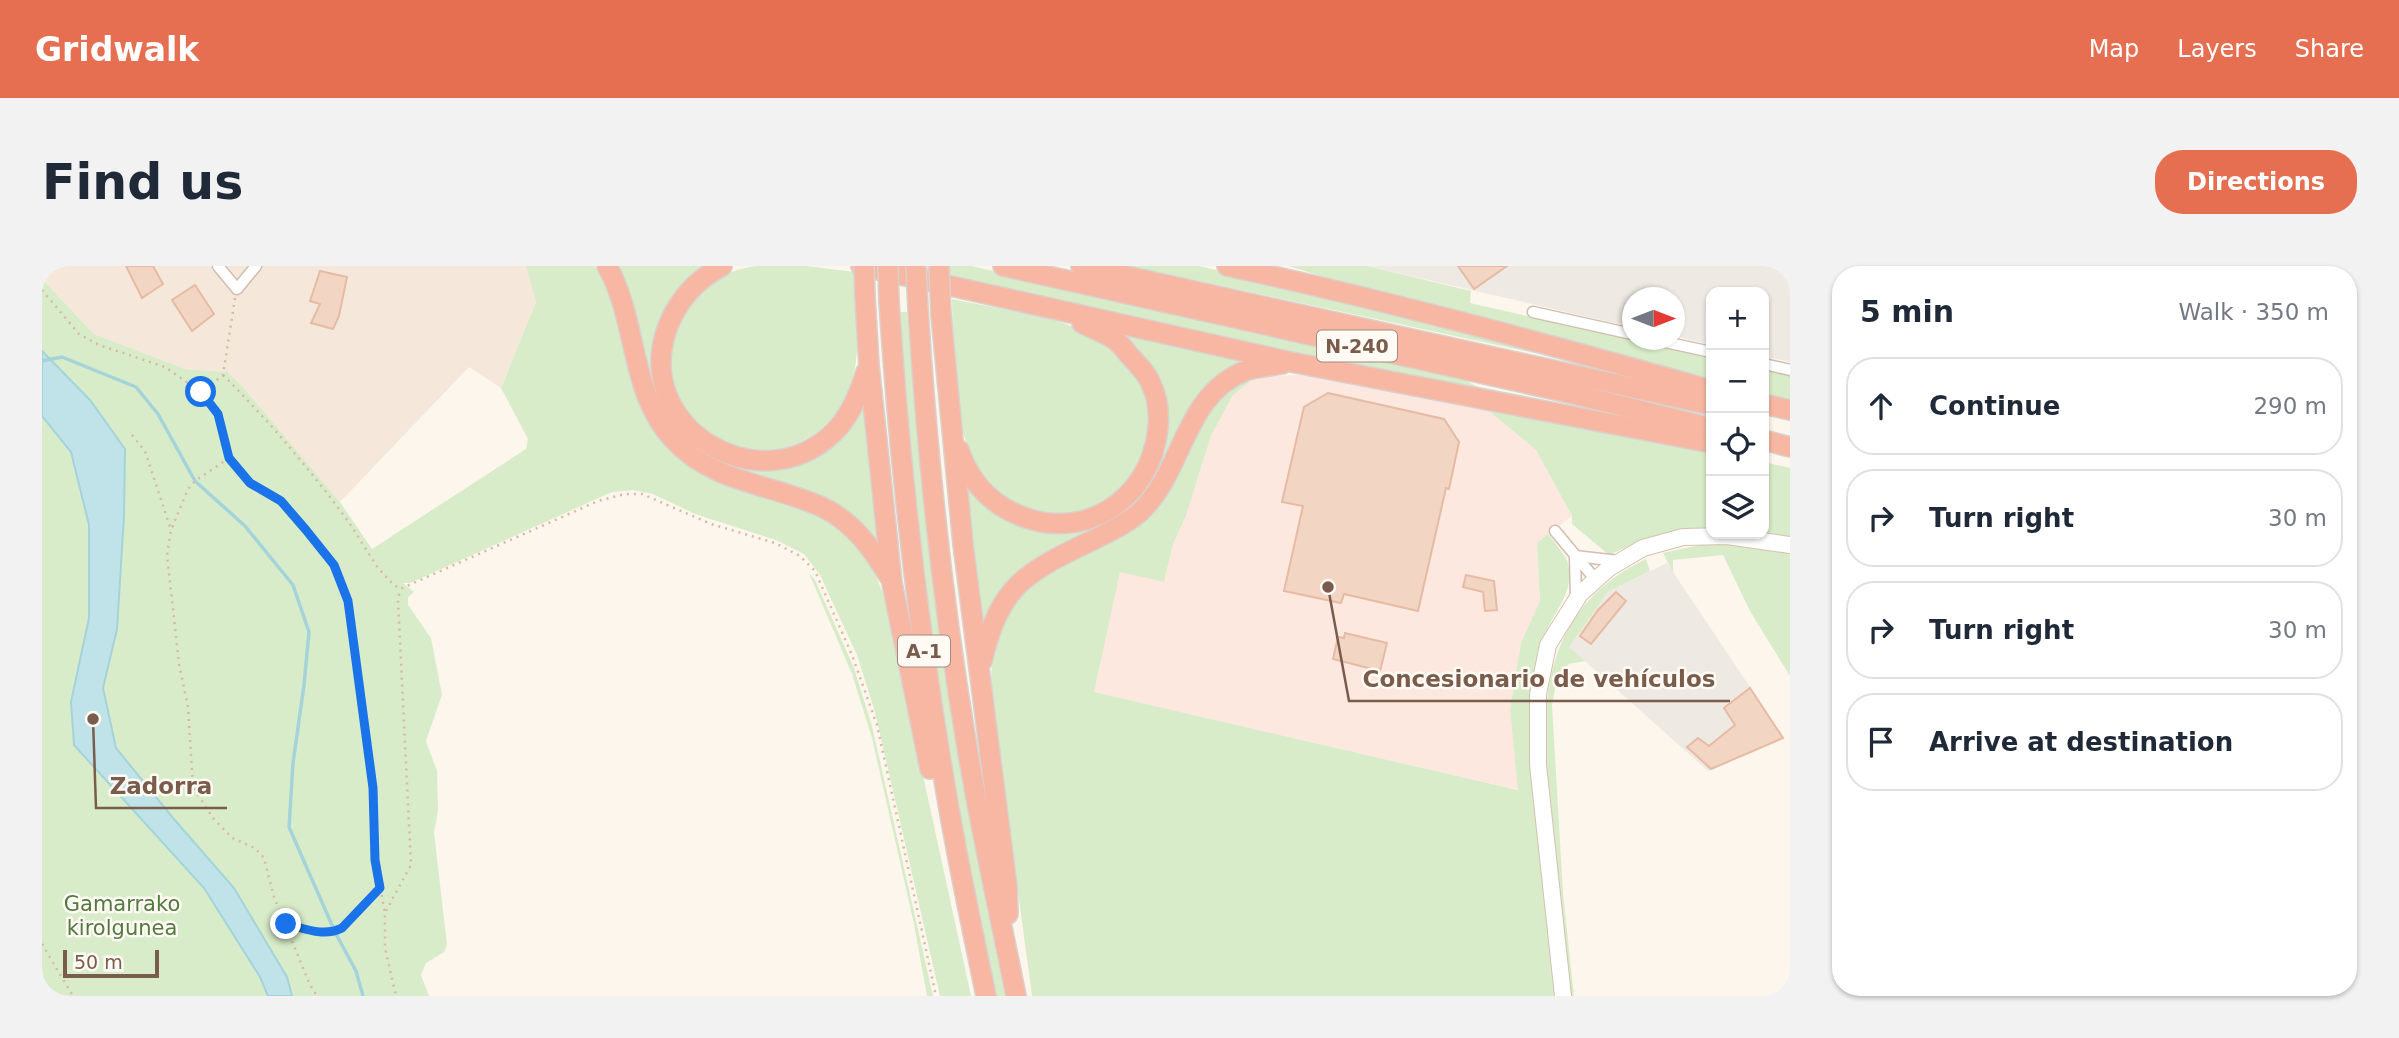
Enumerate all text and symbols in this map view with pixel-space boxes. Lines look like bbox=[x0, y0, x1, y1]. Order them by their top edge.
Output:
text: Gridwalk bbox=[35, 30, 199, 69]
text: Map bbox=[2089, 35, 2139, 63]
text: Layers bbox=[2177, 35, 2257, 63]
text: Share bbox=[2295, 35, 2364, 63]
button: Directions bbox=[2155, 150, 2357, 214]
text: Find us bbox=[42, 154, 243, 211]
north arrow bbox=[1622, 287, 1685, 350]
map controls bbox=[1706, 287, 1769, 539]
button: + bbox=[1706, 287, 1769, 350]
text: 5 min bbox=[1860, 294, 1954, 329]
text: Walk · 350 m bbox=[2178, 299, 2329, 325]
road number: N-240 bbox=[1317, 330, 1397, 362]
button: − bbox=[1706, 350, 1769, 413]
route start bbox=[185, 376, 216, 407]
icon: ahead bbox=[1862, 387, 1900, 425]
text: Continue bbox=[1929, 391, 2060, 421]
text: 290 m bbox=[2253, 393, 2327, 419]
button: locate bbox=[1706, 413, 1769, 476]
button: layers bbox=[1706, 476, 1769, 539]
icon: right bbox=[1862, 499, 1900, 537]
text: Turn right bbox=[1929, 503, 2074, 533]
text: 30 m bbox=[2268, 505, 2327, 531]
icon: right bbox=[1862, 611, 1900, 649]
text: Turn right bbox=[1929, 615, 2074, 645]
text: 30 m bbox=[2268, 617, 2327, 643]
road number: A-1 bbox=[898, 636, 950, 666]
callout: Concesionario de vehículos bbox=[1349, 657, 1730, 701]
text: Concesionario de vehículos bbox=[1363, 666, 1715, 692]
icon: arrive bbox=[1862, 723, 1900, 761]
text: Arrive at destination bbox=[1929, 727, 2233, 757]
callout: Zadorra bbox=[96, 764, 227, 808]
text: Zadorra bbox=[110, 773, 212, 799]
park label: Gamarrako kirolgunea bbox=[64, 892, 180, 940]
route end bbox=[270, 908, 301, 939]
scale bar bbox=[63, 947, 159, 979]
text: 50 m bbox=[74, 951, 123, 973]

